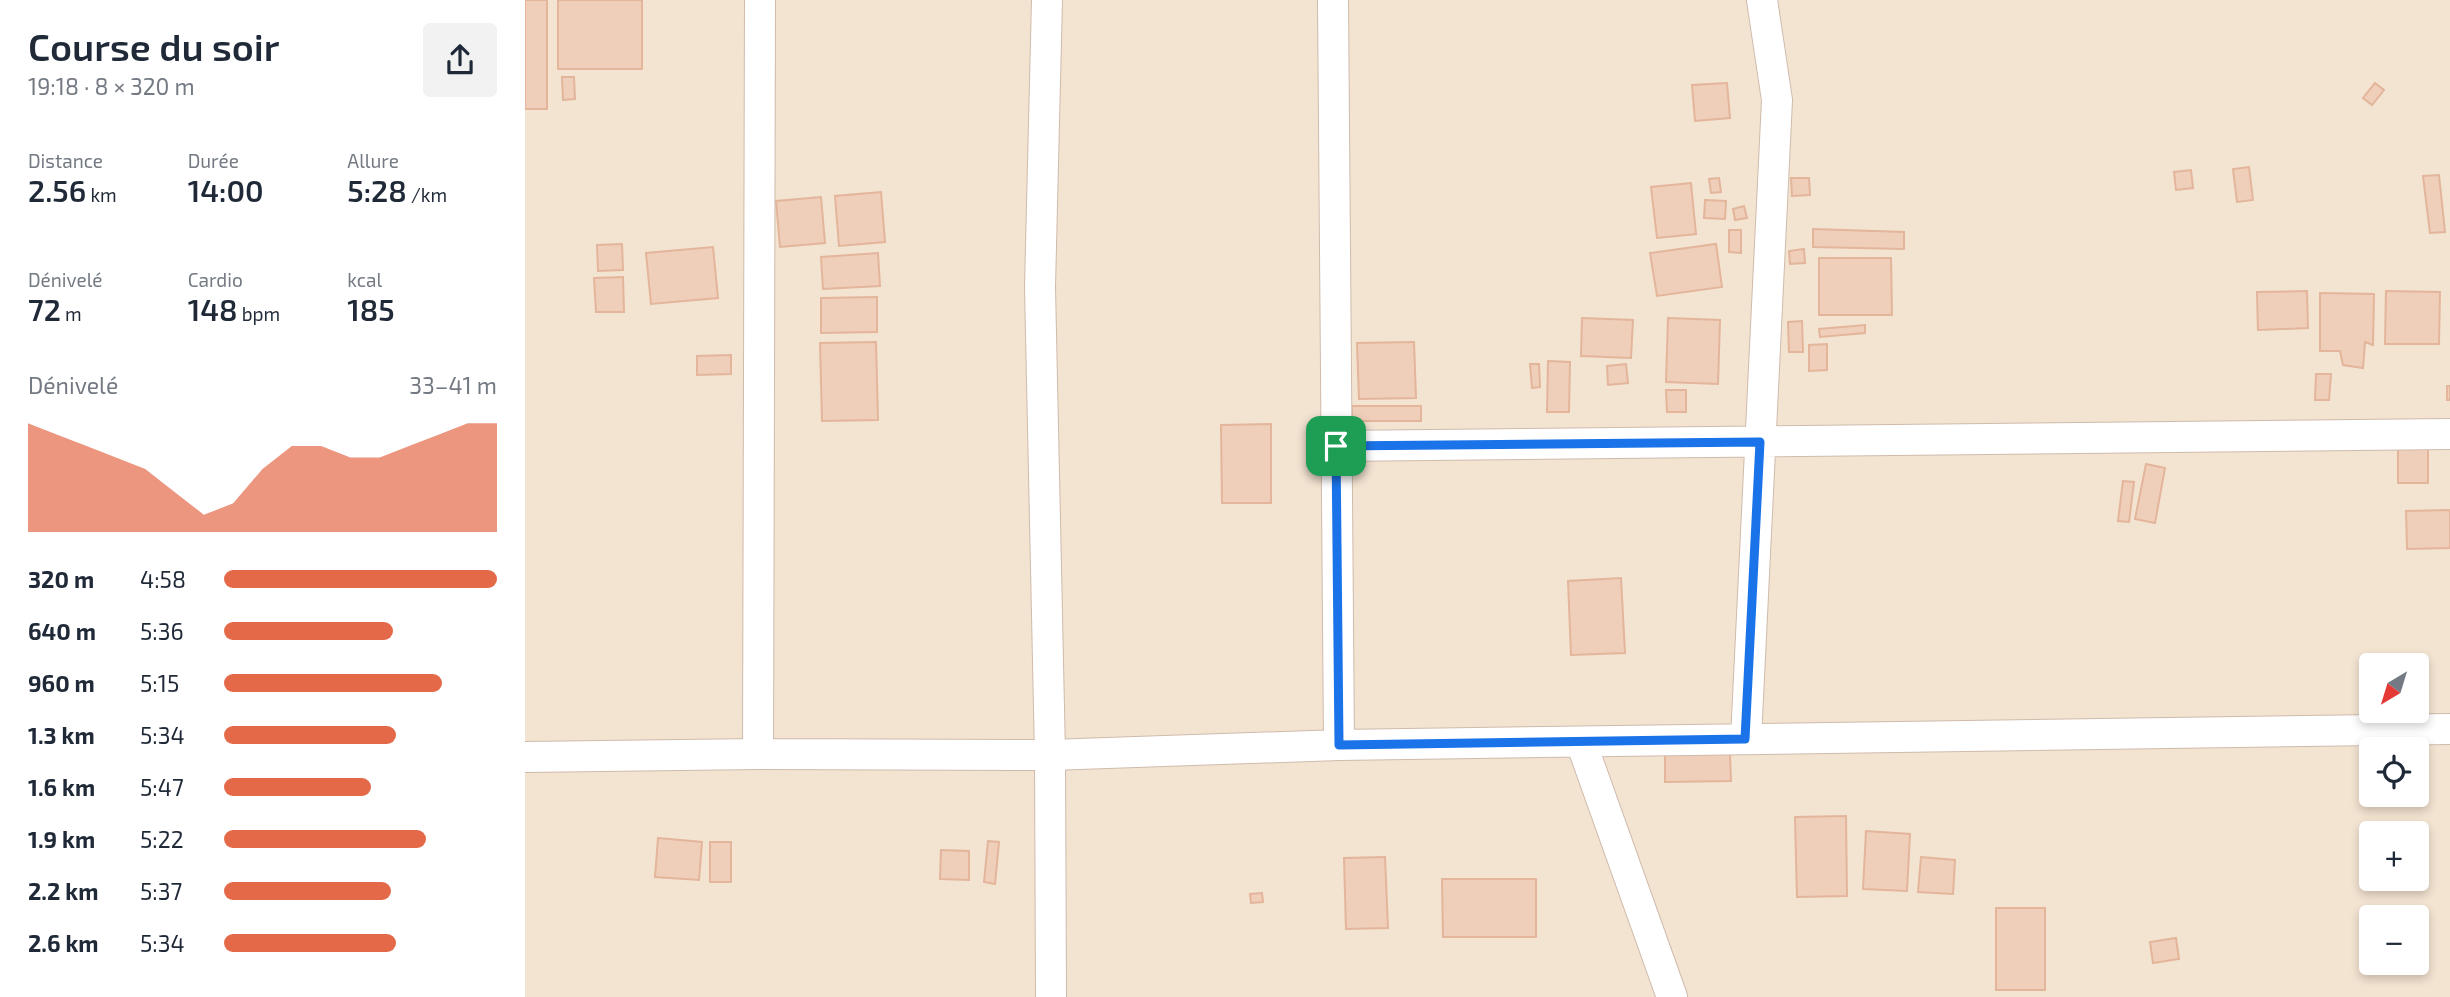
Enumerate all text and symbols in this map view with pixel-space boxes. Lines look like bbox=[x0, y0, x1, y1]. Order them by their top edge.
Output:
text: Course du soir bbox=[28, 23, 280, 69]
button: share bbox=[423, 23, 497, 97]
text: 19:18 · 8 × 320 m bbox=[28, 72, 195, 100]
text: Distance bbox=[28, 149, 103, 172]
text: Durée bbox=[188, 149, 239, 172]
text: Allure bbox=[347, 149, 399, 172]
text: 2.56 bbox=[28, 172, 86, 208]
text: 14:00 bbox=[188, 172, 264, 208]
text: 5:28 bbox=[347, 172, 407, 208]
text: km bbox=[86, 183, 117, 206]
text: /km bbox=[407, 183, 447, 206]
text: Dénivelé bbox=[28, 268, 103, 291]
text: Cardio bbox=[188, 268, 243, 291]
text: kcal bbox=[347, 268, 382, 291]
text: 72 bbox=[28, 291, 61, 327]
text: 148 bbox=[188, 291, 238, 327]
text: 185 bbox=[347, 291, 395, 327]
text: m bbox=[61, 302, 82, 325]
text: bpm bbox=[238, 302, 280, 325]
text: Dénivelé bbox=[28, 371, 118, 399]
text: 33–41 m bbox=[409, 371, 497, 399]
pin bbox=[1306, 416, 1366, 476]
icon: arrive bbox=[1317, 427, 1355, 465]
text: 320 m bbox=[28, 565, 94, 593]
text: 4:58 bbox=[140, 565, 186, 593]
text: 640 m bbox=[28, 617, 96, 645]
text: 5:36 bbox=[140, 617, 184, 645]
north arrow bbox=[2359, 653, 2429, 723]
map controls bbox=[2359, 653, 2429, 975]
text: 960 m bbox=[28, 669, 95, 697]
text: 5:15 bbox=[140, 669, 179, 697]
text: 1.3 km bbox=[28, 721, 95, 749]
text: 5:34 bbox=[140, 721, 185, 749]
button: locate bbox=[2359, 737, 2429, 807]
text: 1.6 km bbox=[28, 773, 95, 801]
text: 5:47 bbox=[140, 773, 184, 801]
button: + bbox=[2359, 821, 2429, 891]
text: 1.9 km bbox=[28, 825, 95, 853]
text: 5:22 bbox=[140, 825, 184, 853]
text: 2.2 km bbox=[28, 877, 98, 905]
text: 5:37 bbox=[140, 877, 182, 905]
button: − bbox=[2359, 905, 2429, 975]
text: 2.6 km bbox=[28, 929, 99, 957]
text: 5:34 bbox=[140, 929, 185, 957]

